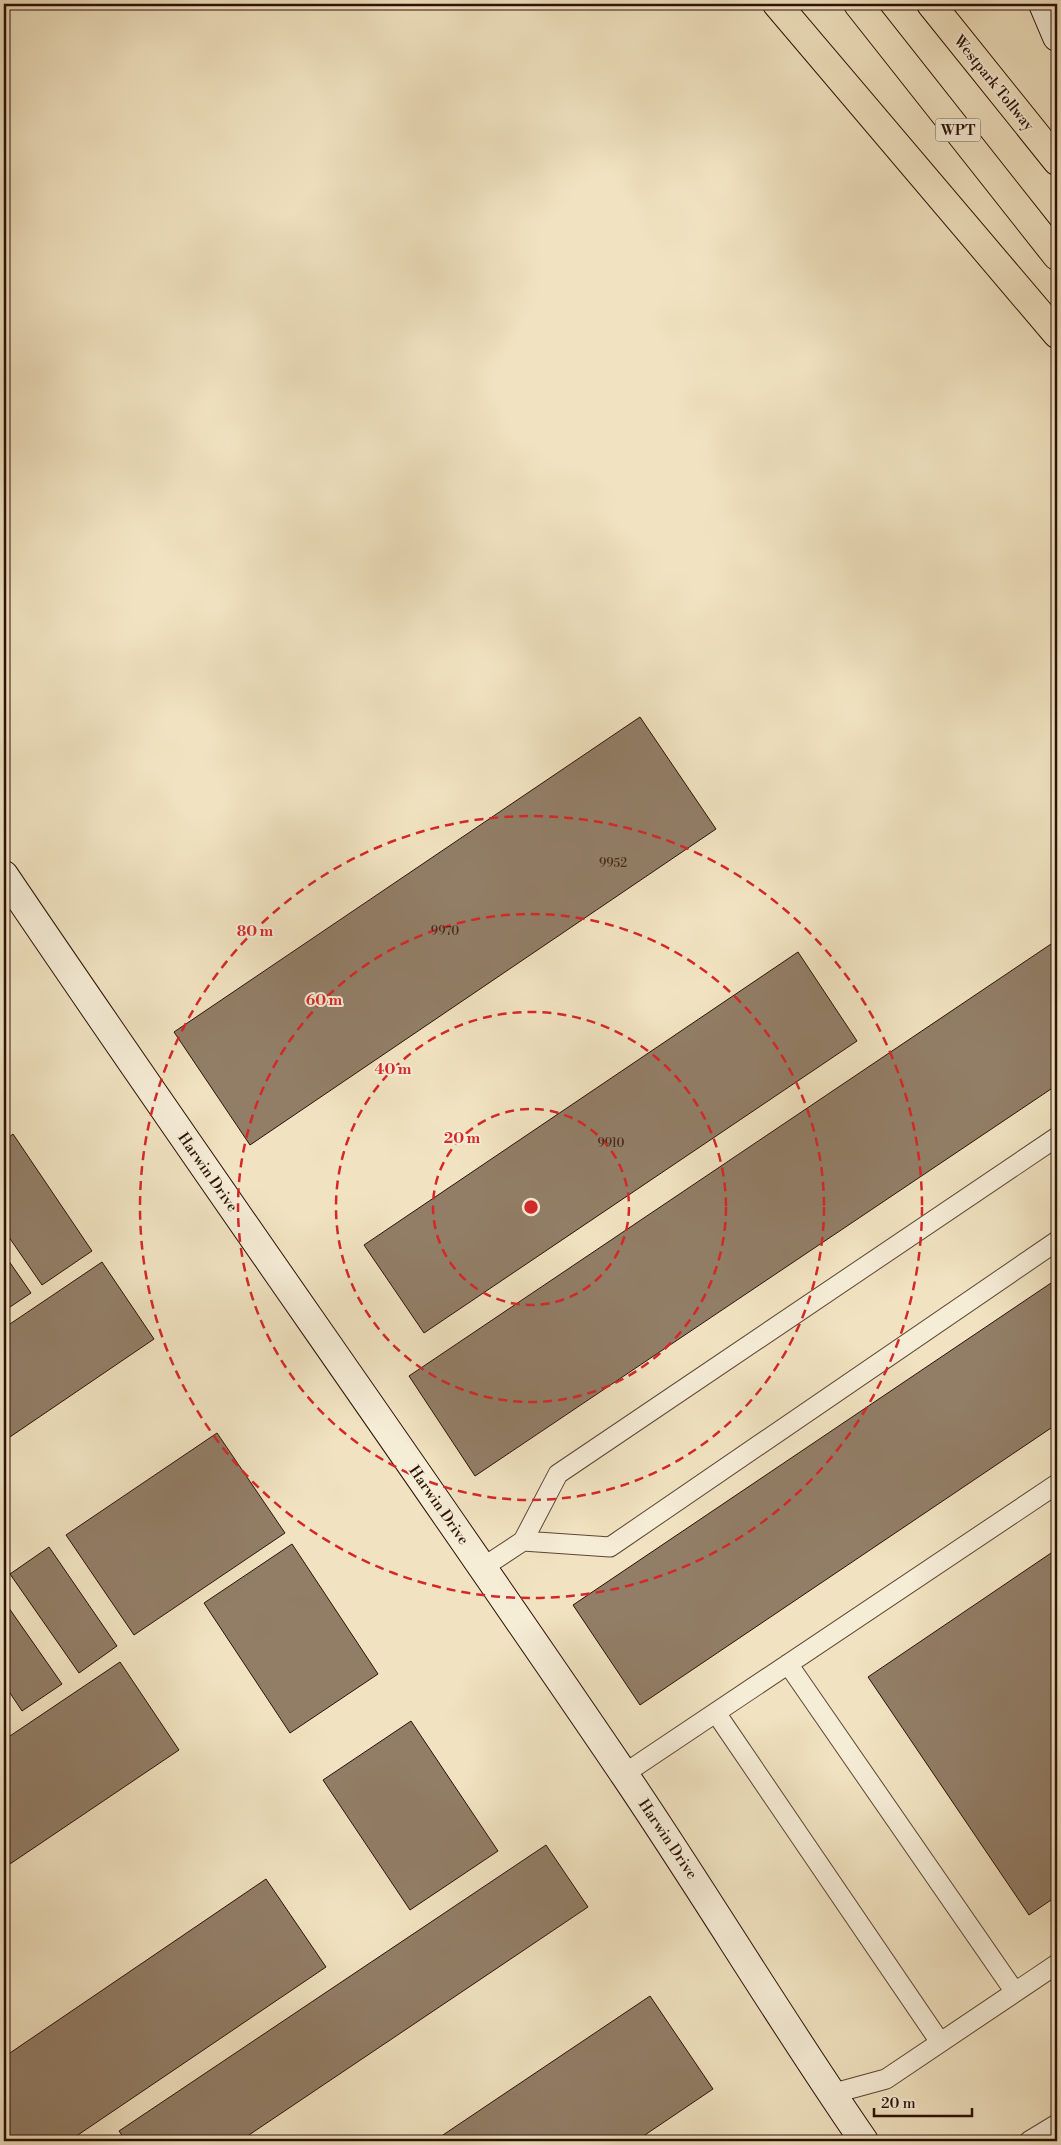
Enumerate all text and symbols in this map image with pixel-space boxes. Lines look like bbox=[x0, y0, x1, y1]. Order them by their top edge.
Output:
street label: Westpark Tollway bbox=[949, 31, 1038, 135]
road number: WPT bbox=[936, 118, 980, 142]
house number: 9952 bbox=[599, 856, 627, 871]
text: 80 m bbox=[237, 922, 274, 941]
house number: 9970 bbox=[431, 924, 459, 939]
text: 60 m bbox=[306, 991, 343, 1010]
text: 40 m bbox=[374, 1060, 412, 1079]
street label: Harwin Drive bbox=[173, 1129, 242, 1215]
text: 20 m bbox=[444, 1129, 481, 1148]
house number: 9910 bbox=[598, 1136, 624, 1151]
centre of rings bbox=[522, 1198, 540, 1216]
street label: Harwin Drive bbox=[404, 1462, 473, 1548]
street label: Harwin Drive bbox=[634, 1796, 701, 1883]
scale bar bbox=[874, 2085, 971, 2117]
text: 20 m bbox=[881, 2094, 916, 2113]

